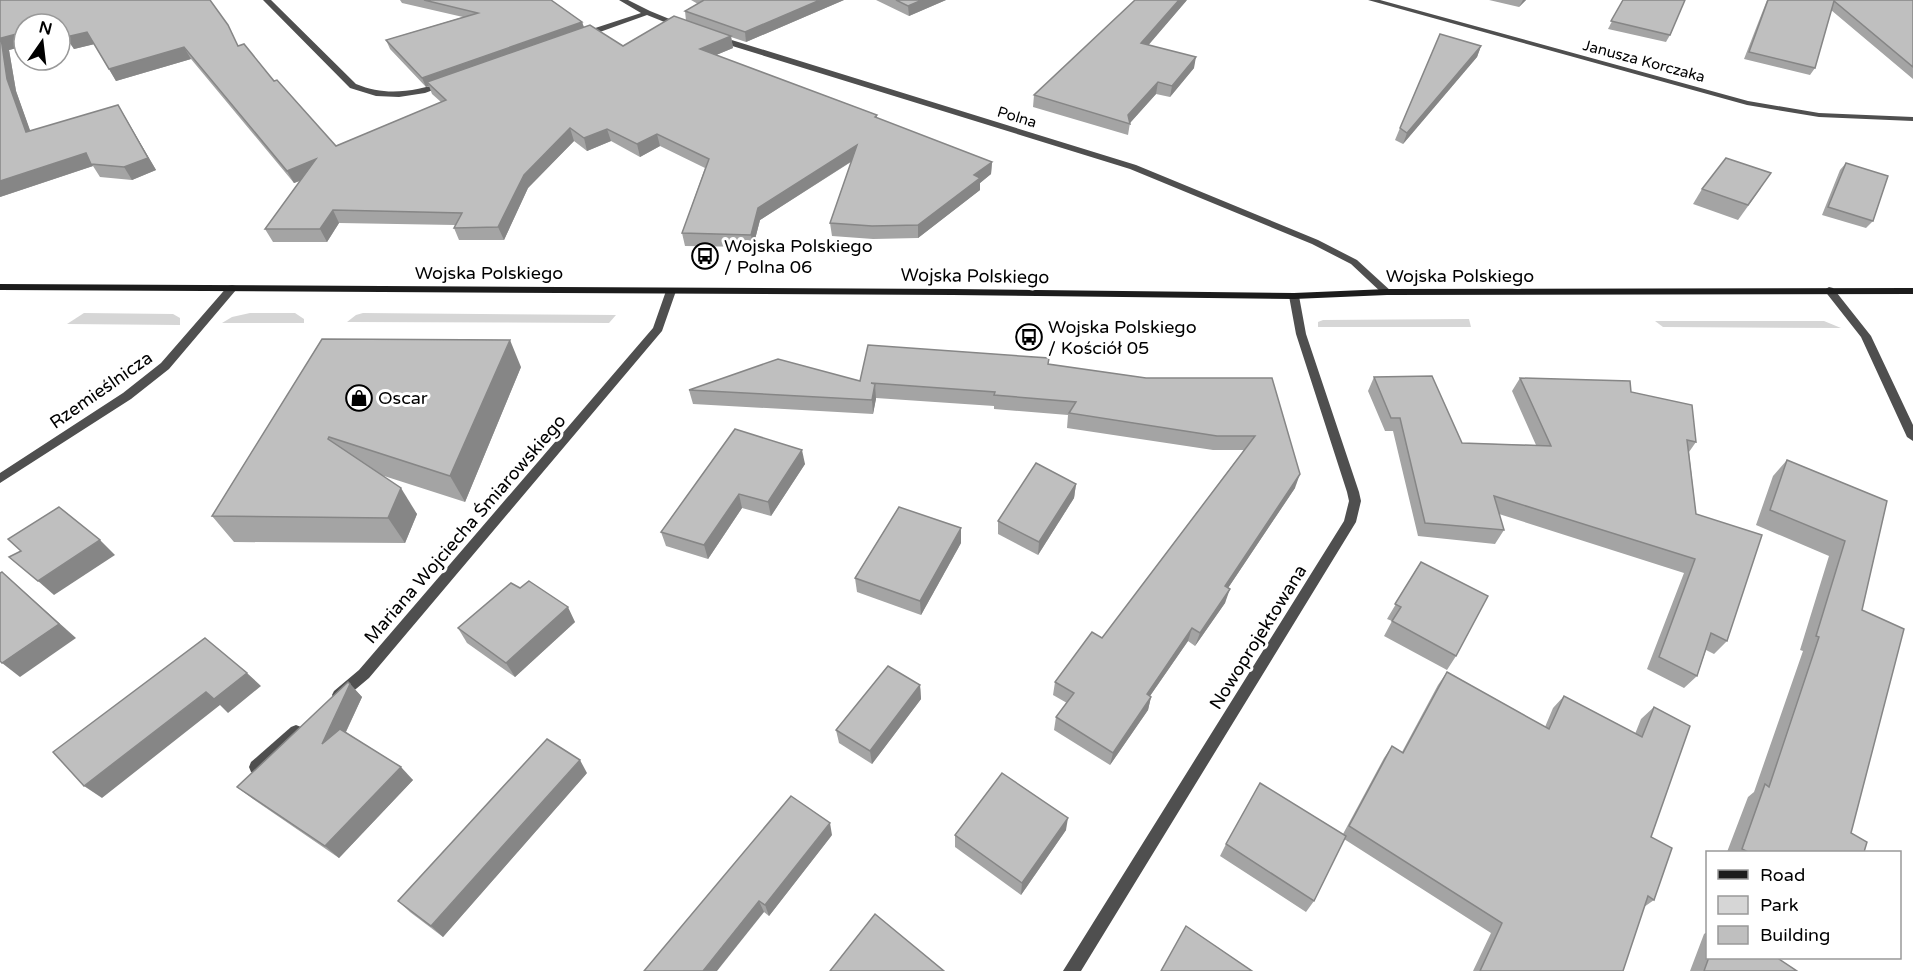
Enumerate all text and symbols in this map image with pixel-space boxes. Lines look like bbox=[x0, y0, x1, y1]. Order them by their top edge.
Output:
north arrow bbox=[12, 12, 72, 72]
text: N bbox=[37, 17, 54, 40]
street label: Janusza Korczaka bbox=[1581, 36, 1707, 86]
street label: Polna bbox=[995, 103, 1039, 131]
place label: Wojska Polskiego / Polna 06 bbox=[724, 235, 873, 278]
bus stop icon: Wojska Polskiego / Polna 06 bbox=[690, 241, 720, 271]
street label: Wojska Polskiego bbox=[415, 262, 563, 284]
street label: Wojska Polskiego bbox=[900, 264, 1050, 288]
street label: Wojska Polskiego bbox=[1386, 265, 1534, 287]
place label: Wojska Polskiego / Kościół 05 bbox=[1048, 316, 1197, 359]
bus stop icon: Wojska Polskiego / Kościół 05 bbox=[1014, 322, 1044, 352]
street label: Rzemieślnicza bbox=[45, 346, 157, 434]
shop icon: Oscar bbox=[344, 383, 374, 413]
place label: Oscar bbox=[378, 387, 428, 409]
street label: Mariana Wojciecha Śmiarowskiego bbox=[359, 410, 571, 648]
street label: Nowoprojektowana bbox=[1205, 561, 1311, 713]
legend bbox=[1706, 851, 1901, 959]
text: Road bbox=[1760, 864, 1805, 886]
text: Park bbox=[1760, 894, 1799, 916]
text: Building bbox=[1760, 924, 1830, 946]

